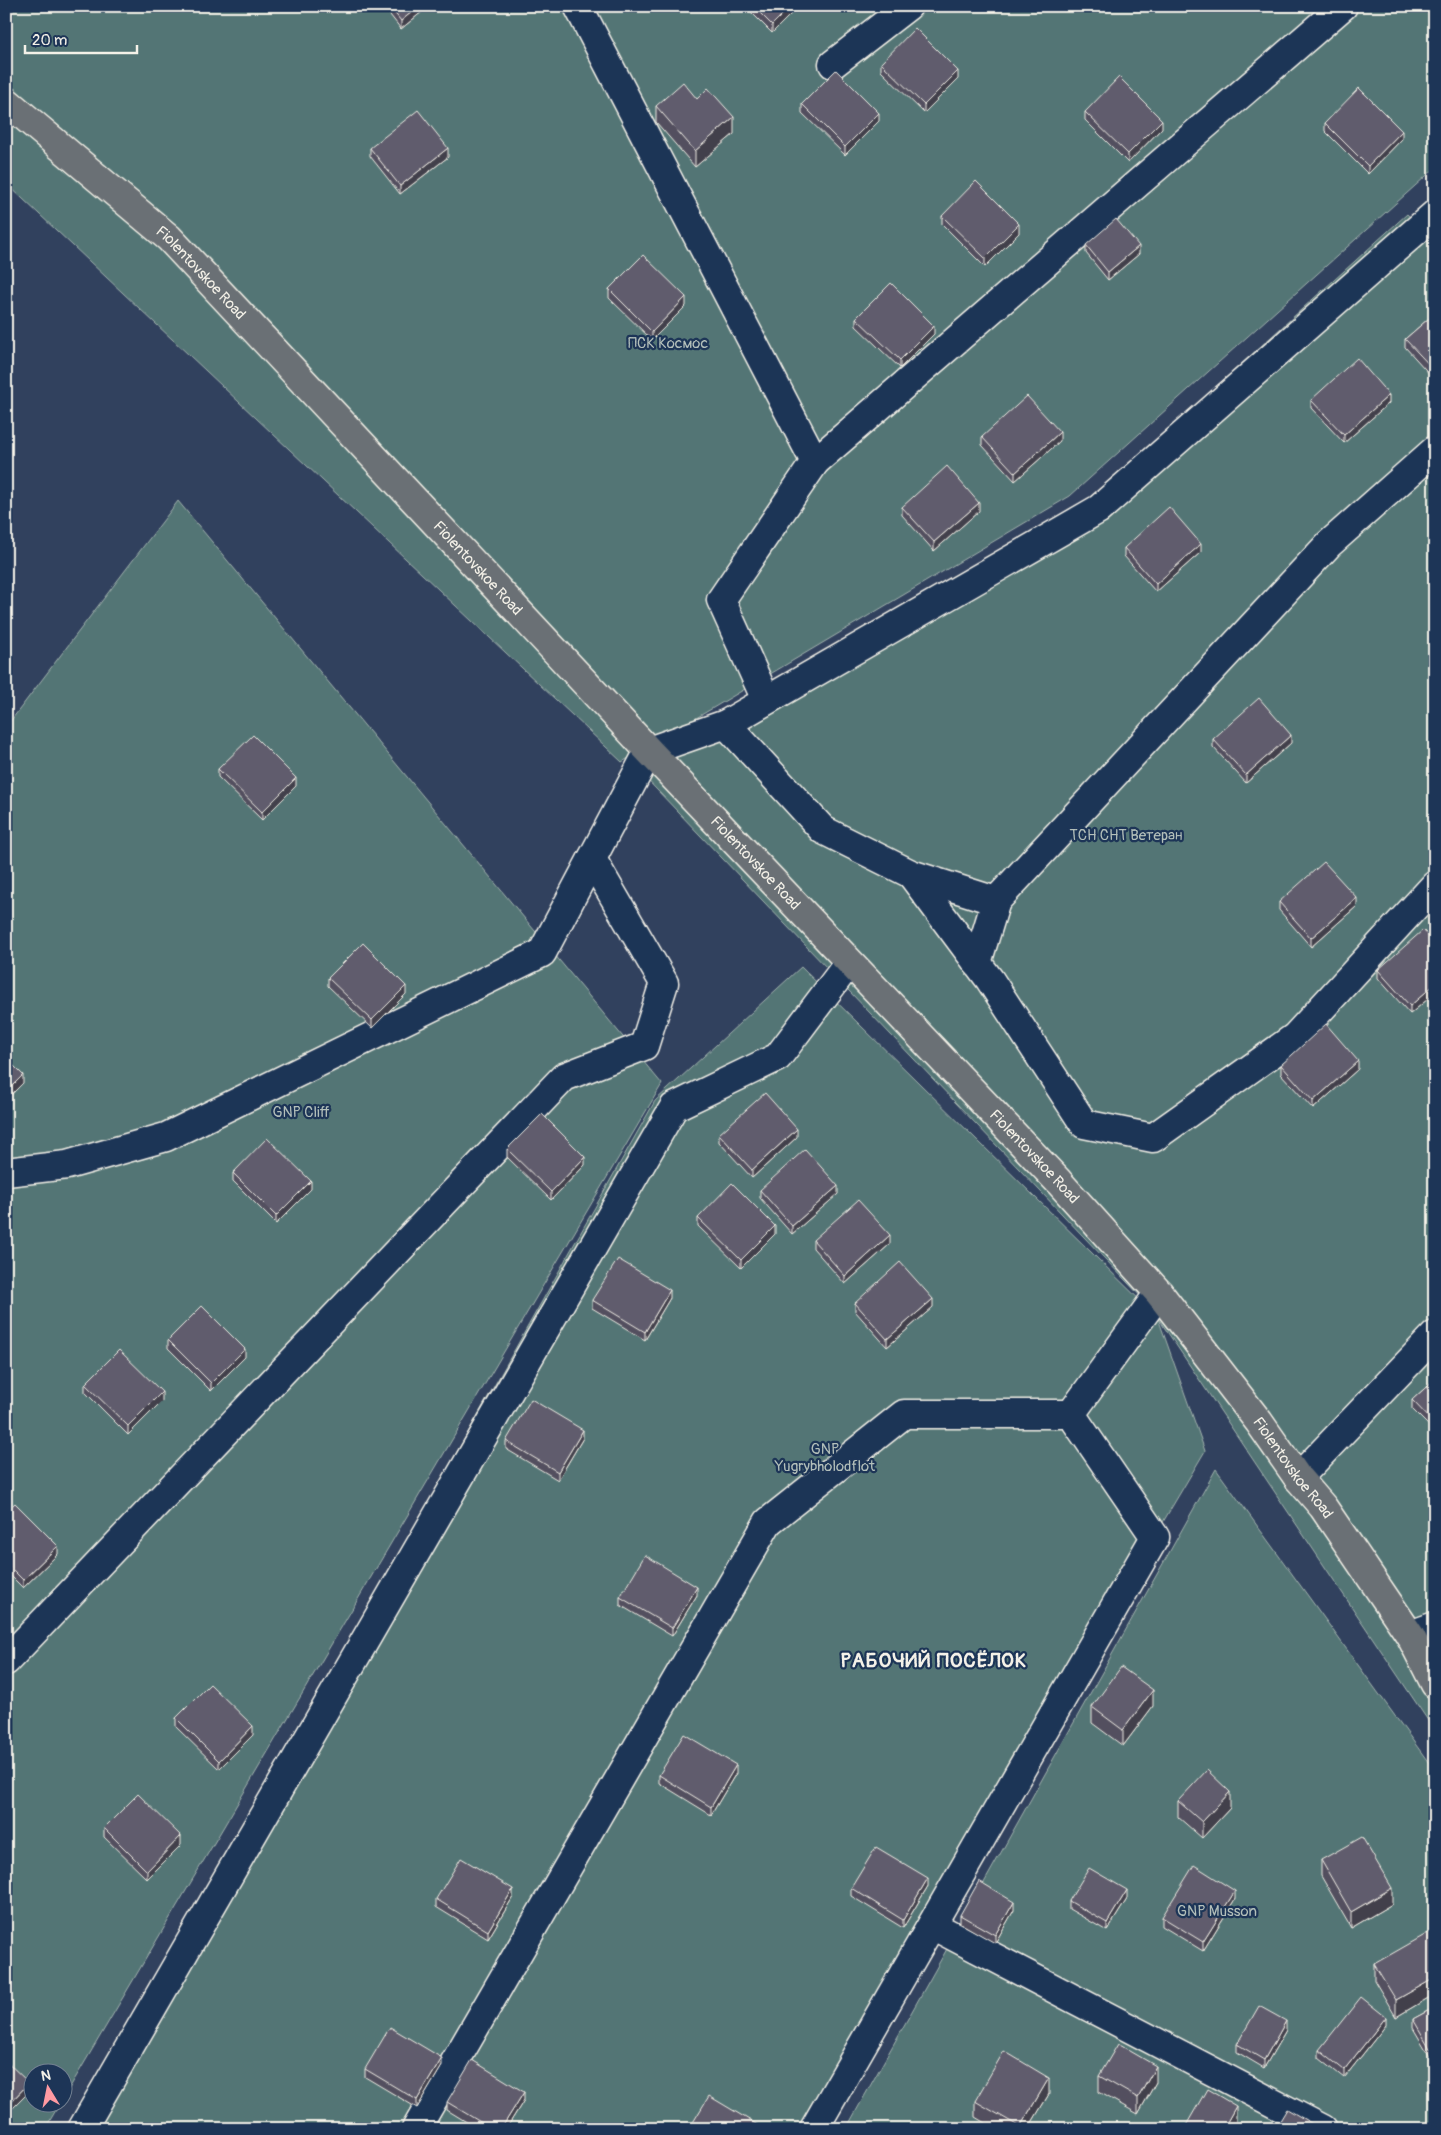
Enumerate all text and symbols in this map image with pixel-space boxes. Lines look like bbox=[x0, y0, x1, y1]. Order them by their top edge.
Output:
scale bar bbox=[25, 22, 138, 54]
text: 20 m bbox=[32, 31, 67, 50]
street label: Fiolentovskoe Road bbox=[152, 222, 250, 324]
park label: ПСК Космос bbox=[628, 334, 708, 353]
street label: Fiolentovskoe Road bbox=[429, 517, 526, 620]
street label: Fiolentovskoe Road bbox=[706, 812, 804, 914]
park label: ТСН СНТ Ветеран bbox=[1070, 826, 1183, 845]
park label: GNP Cliff bbox=[273, 1103, 330, 1122]
street label: Fiolentovskoe Road bbox=[985, 1106, 1083, 1208]
street label: Fiolentovskoe Road bbox=[1248, 1413, 1337, 1522]
park label: GNP Yugrybholodflot bbox=[774, 1440, 876, 1476]
district label: РАБОЧИЙ ПОСЁЛОК bbox=[841, 1648, 1027, 1673]
park label: GNP Musson bbox=[1177, 1902, 1257, 1921]
north arrow bbox=[22, 2062, 72, 2112]
text: N bbox=[40, 2066, 52, 2085]

